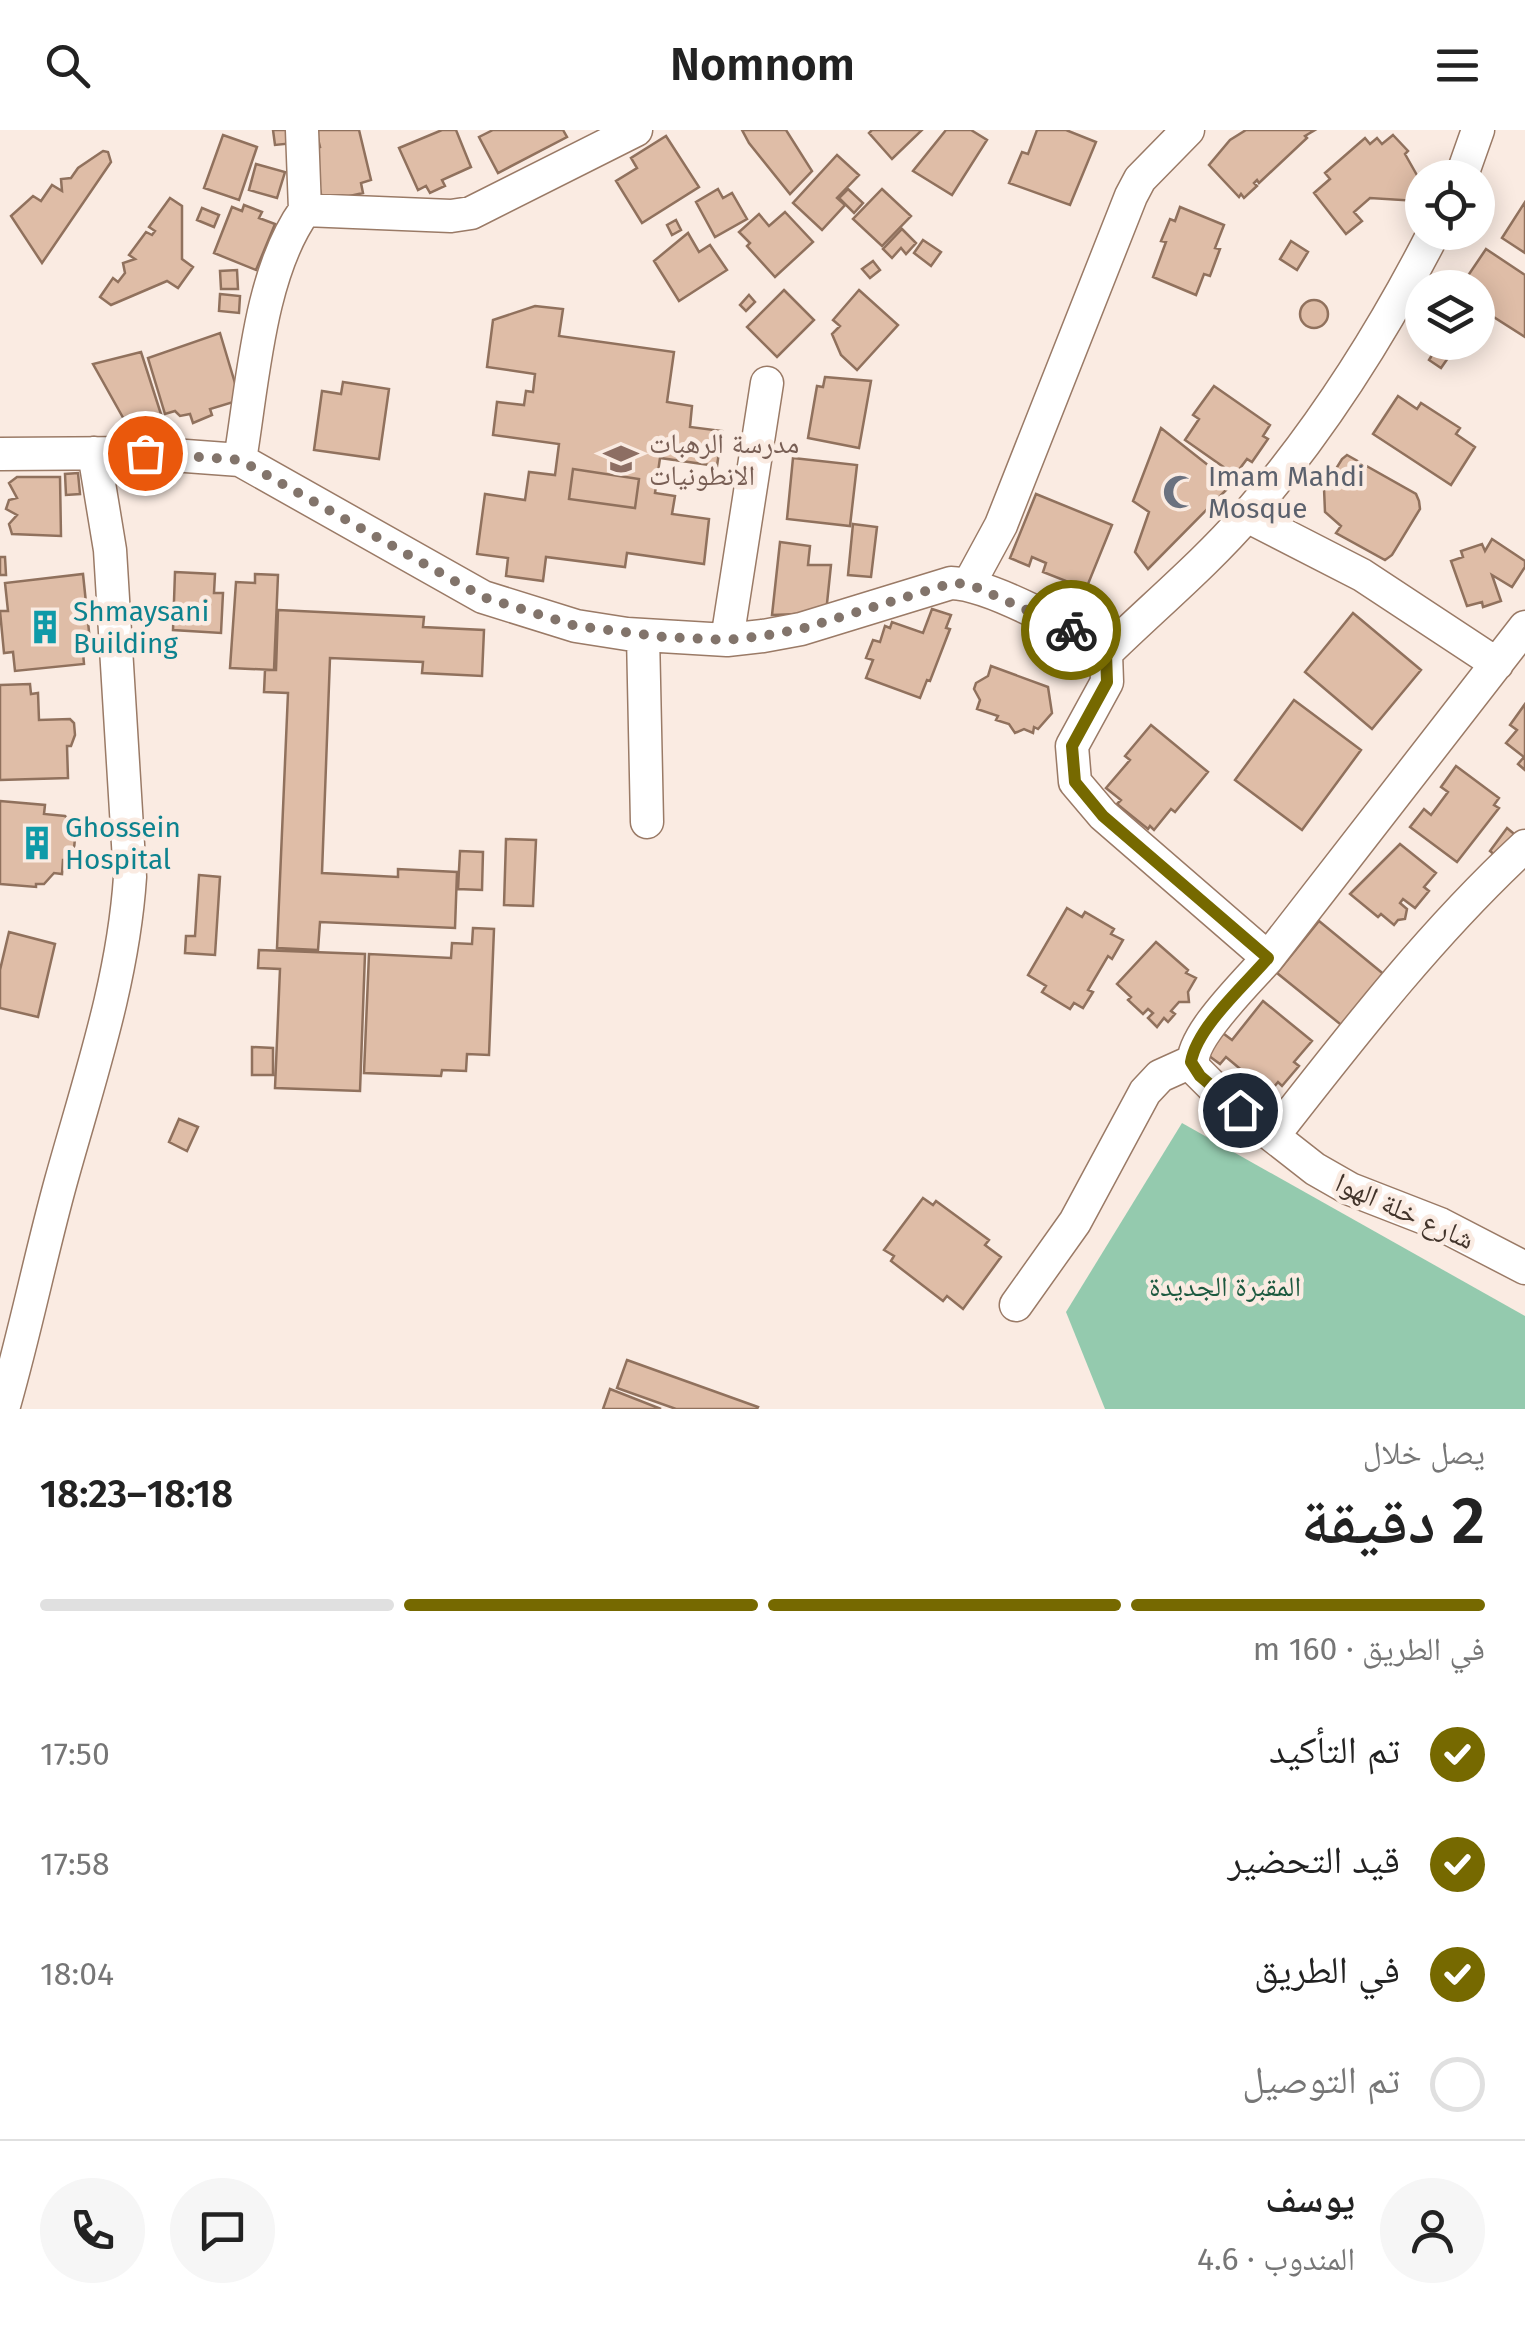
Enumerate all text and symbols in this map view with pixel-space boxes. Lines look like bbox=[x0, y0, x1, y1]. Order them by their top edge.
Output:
icon: search bbox=[40, 38, 95, 93]
text: Nomnom bbox=[670, 38, 855, 92]
icon: menu bbox=[1430, 38, 1485, 93]
map controls bbox=[1405, 160, 1495, 360]
button: locate bbox=[1405, 160, 1495, 250]
button: layers bbox=[1405, 270, 1495, 360]
pin bbox=[103, 411, 188, 496]
icon: bag bbox=[118, 426, 173, 481]
place label: مدرسة الرهبات الانطونيات bbox=[649, 427, 799, 492]
school or university icon: مدرسة الرهبات الانطونيات bbox=[602, 440, 640, 478]
place label: Imam Mahdi Mosque bbox=[1208, 460, 1365, 525]
mosque icon: Imam Mahdi Mosque bbox=[1161, 473, 1199, 511]
courier bbox=[1021, 580, 1121, 680]
place label: Shmaysani Building bbox=[73, 595, 209, 660]
icon: bike bbox=[1044, 603, 1099, 658]
building icon: Shmaysani Building bbox=[26, 608, 64, 646]
place label: Ghossein Hospital bbox=[65, 811, 181, 876]
building icon: Ghossein Hospital bbox=[18, 824, 56, 862]
pin bbox=[1198, 1068, 1283, 1153]
icon: home bbox=[1213, 1083, 1268, 1138]
street label: شارع خلة الهوا bbox=[1330, 1166, 1480, 1257]
park label: المقبرة الجديدة bbox=[1149, 1270, 1301, 1303]
text: يصل خلال bbox=[1363, 1434, 1485, 1472]
text: 18:18–18:23 bbox=[40, 1471, 233, 1517]
text: 2 دقيقة bbox=[1301, 1482, 1485, 1560]
text: في الطريق · 160 m bbox=[1253, 1630, 1485, 1668]
text: تم التأكيد bbox=[1269, 1727, 1400, 1773]
icon: check bbox=[1430, 1727, 1485, 1782]
text: 17:50 bbox=[40, 1735, 110, 1773]
text: قيد التحضير bbox=[1228, 1837, 1400, 1883]
icon: check bbox=[1430, 1837, 1485, 1892]
text: 17:58 bbox=[40, 1845, 110, 1883]
text: في الطريق bbox=[1254, 1947, 1400, 1993]
icon: check bbox=[1430, 1947, 1485, 2002]
text: 18:04 bbox=[40, 1955, 114, 1993]
text: تم التوصيل bbox=[1242, 2057, 1400, 2103]
text: يوسف bbox=[1265, 2176, 1355, 2222]
button: phone bbox=[40, 2178, 145, 2283]
button: chat bbox=[170, 2178, 275, 2283]
button: person bbox=[1380, 2178, 1485, 2283]
text: المندوب · 4.6 bbox=[1197, 2240, 1355, 2278]

